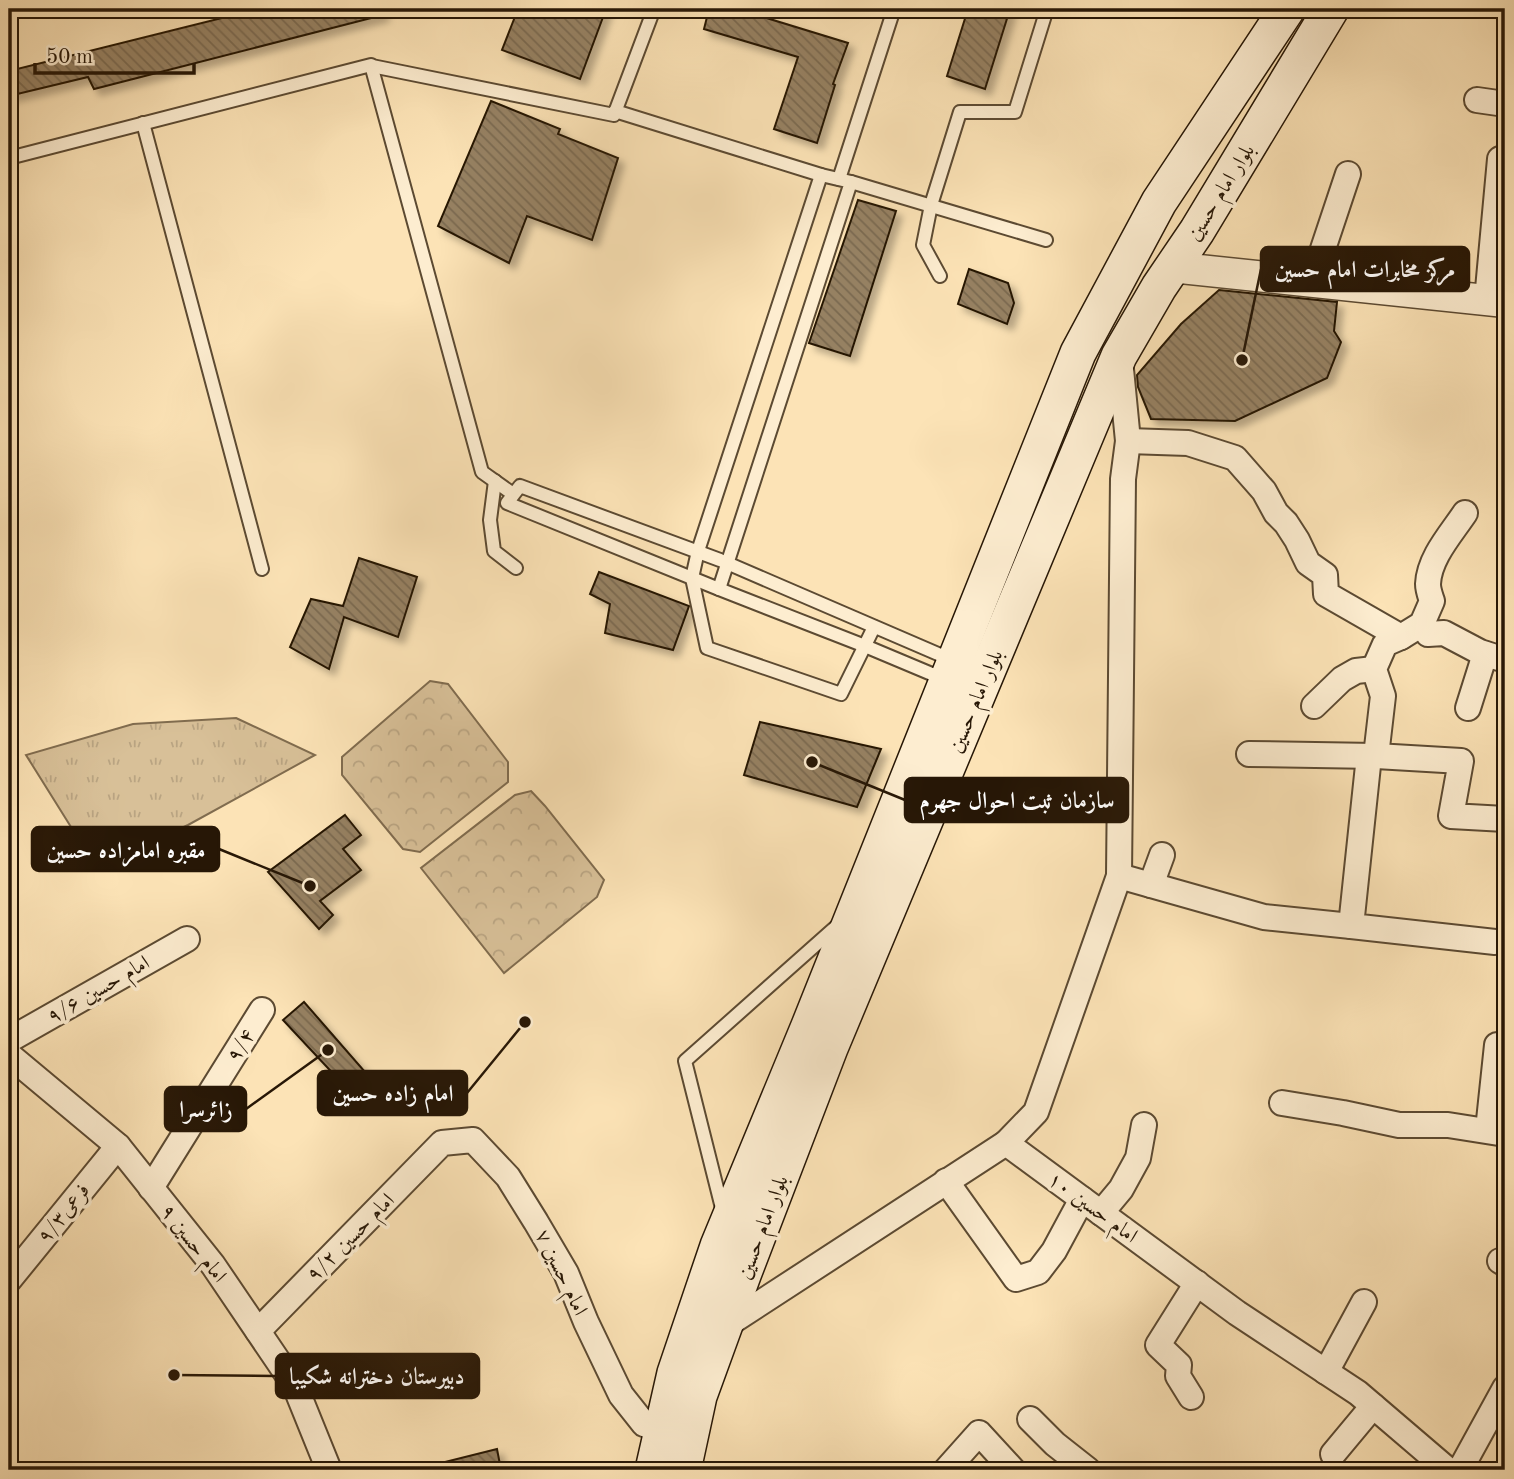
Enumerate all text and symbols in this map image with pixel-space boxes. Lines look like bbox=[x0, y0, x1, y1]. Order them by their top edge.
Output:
scale bar bbox=[35, 32, 194, 76]
text: 50 m bbox=[46, 47, 93, 68]
street label: بلوار امام حسین bbox=[1183, 141, 1264, 248]
callout: مرکز مخابرات امام حسین bbox=[1261, 247, 1469, 291]
text: مرکز مخابرات امام حسین bbox=[1275, 257, 1455, 290]
street label: بلوار امام حسین bbox=[945, 647, 1013, 758]
callout: سازمان ثبت احوال جهرم bbox=[905, 778, 1128, 822]
text: سازمان ثبت احوال جهرم bbox=[920, 790, 1114, 821]
callout: مقبره امامزاده حسین bbox=[32, 827, 219, 871]
text: مقبره امامزاده حسین bbox=[46, 840, 206, 867]
street label: امام حسین ۹/۶ bbox=[44, 953, 157, 1033]
street label: ۹/۴ bbox=[223, 1026, 259, 1066]
callout: امام زاده حسین bbox=[318, 1071, 467, 1115]
text: امام زاده حسین bbox=[332, 1083, 454, 1114]
callout: زائرسرا bbox=[165, 1087, 246, 1131]
text: زائرسرا bbox=[179, 1099, 233, 1124]
street label: امام حسین ۱۰ bbox=[1040, 1169, 1141, 1252]
street label: بلوار امام حسین bbox=[734, 1173, 798, 1285]
street label: فرعی۹/۳ bbox=[34, 1180, 95, 1248]
street label: امام حسین ۹/۲ bbox=[303, 1190, 403, 1290]
street label: امام حسین ۹ bbox=[151, 1201, 230, 1291]
street label: امام حسین ۷ bbox=[525, 1226, 590, 1322]
callout: دبیرستان دخترانه شکیبا bbox=[276, 1354, 479, 1398]
text: دبیرستان دخترانه شکیبا bbox=[289, 1364, 465, 1390]

